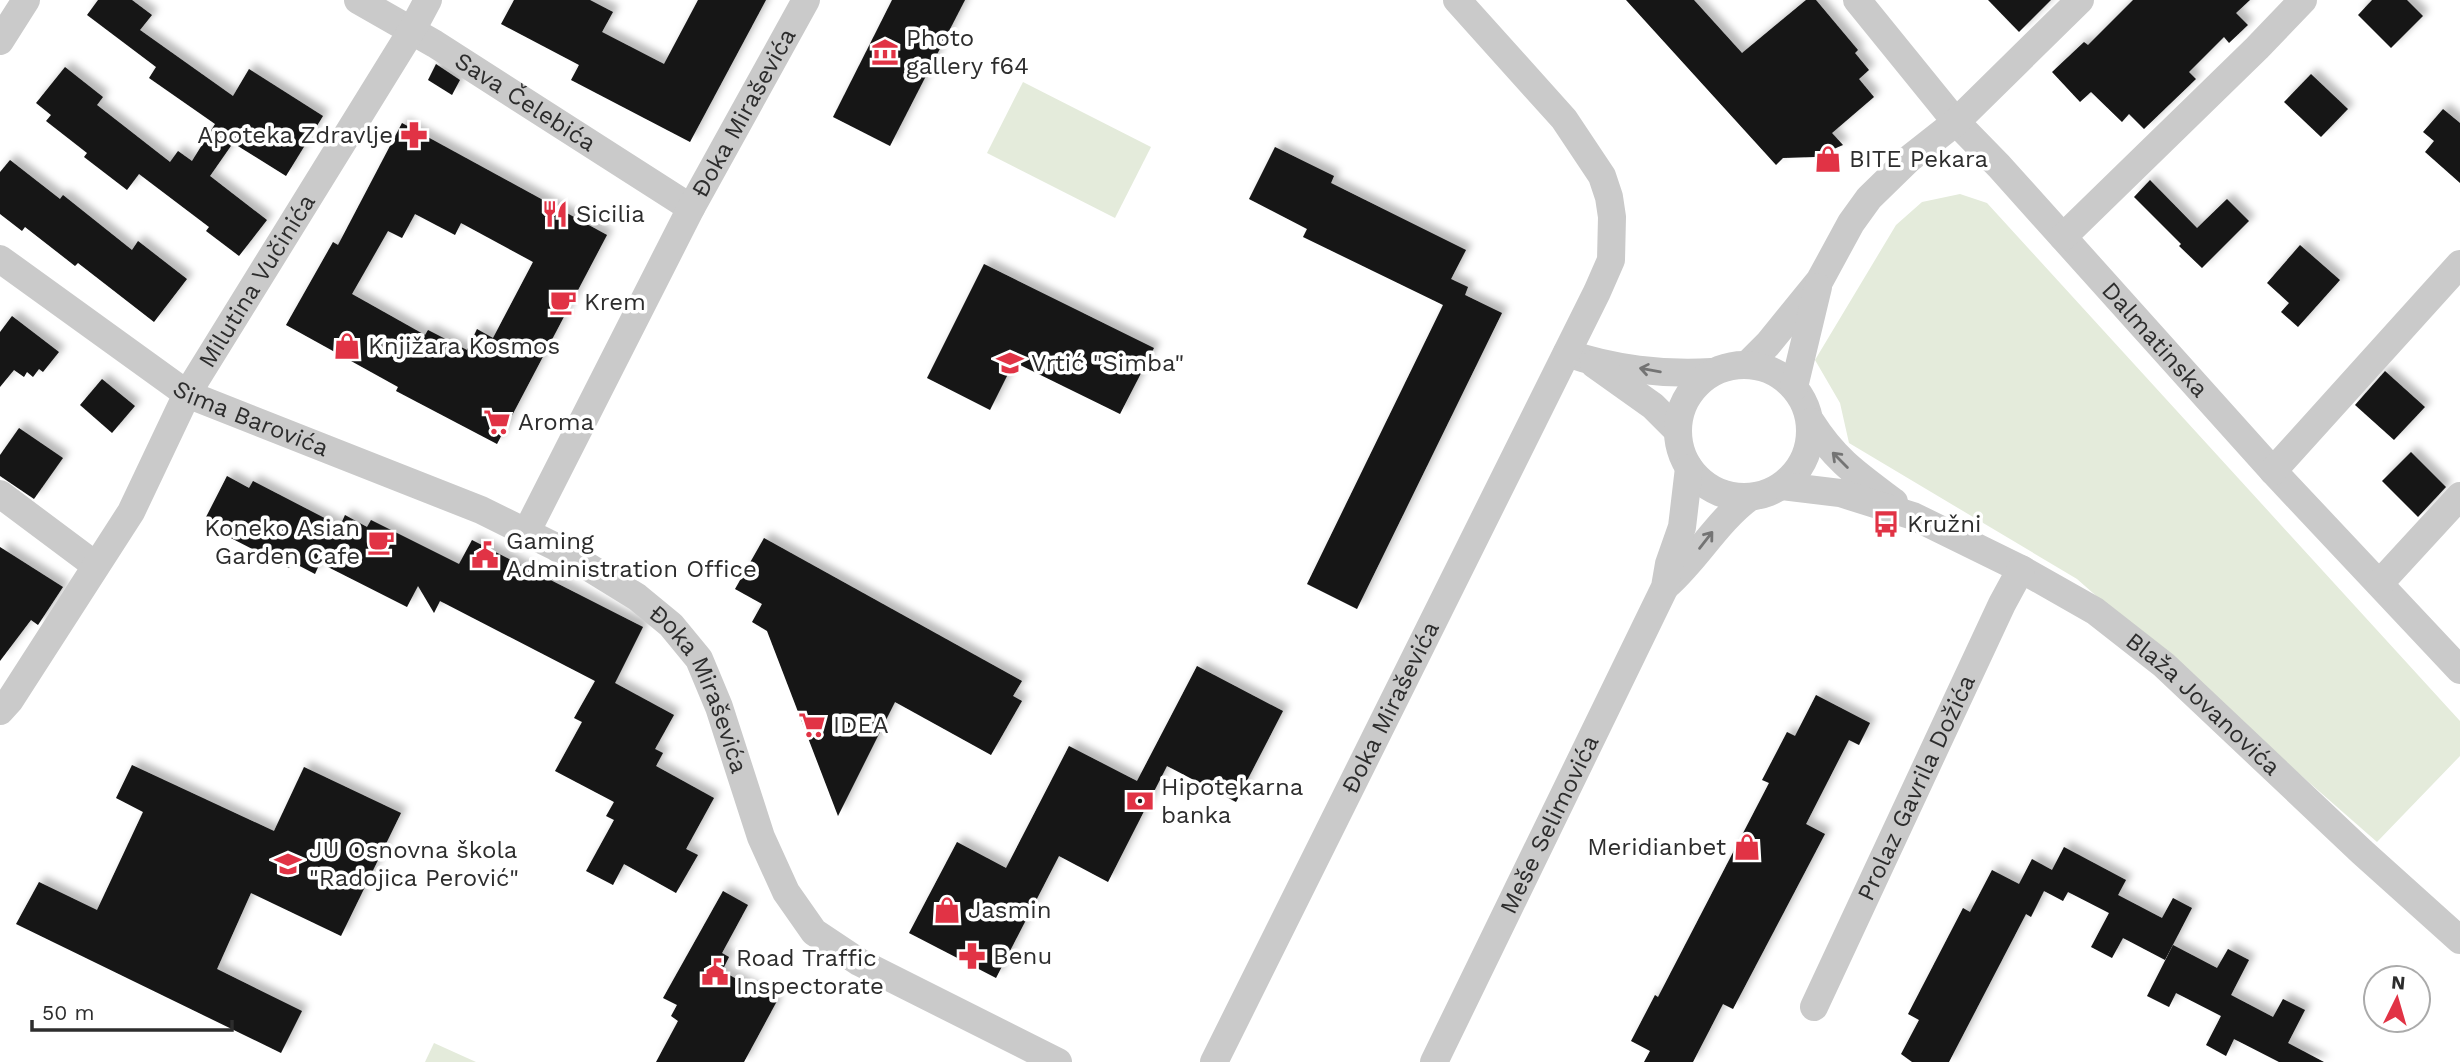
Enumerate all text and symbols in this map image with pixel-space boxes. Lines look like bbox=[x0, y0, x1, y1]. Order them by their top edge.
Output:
street label: Đoka Miraševića bbox=[686, 23, 802, 202]
place label: Photo gallery f64 bbox=[906, 24, 1029, 80]
museum icon: Photo gallery f64 bbox=[870, 37, 900, 67]
street label: Sava Čelebića bbox=[450, 46, 601, 157]
pharmacy icon: Apoteka Zdravlje bbox=[399, 120, 429, 150]
place label: Apoteka Zdravlje bbox=[197, 121, 393, 149]
shop icon: BITE Pekara bbox=[1813, 144, 1843, 174]
place label: BITE Pekara bbox=[1849, 145, 1988, 173]
street label: Milutina Vučinića bbox=[193, 189, 321, 373]
restaurant icon: Sicilia bbox=[540, 199, 570, 229]
place label: Sicilia bbox=[576, 200, 645, 228]
street label: Dalmatinska bbox=[2096, 276, 2214, 403]
cafe icon: Krem bbox=[548, 287, 578, 317]
place label: Krem bbox=[584, 288, 646, 316]
shop icon: Knjižara Kosmos bbox=[332, 331, 362, 361]
place label: Knjižara Kosmos bbox=[368, 332, 560, 360]
school or university icon: Vrtić "Simba" bbox=[995, 348, 1025, 378]
place label: Vrtić "Simba" bbox=[1031, 349, 1184, 377]
one-way arrow bbox=[1639, 363, 1662, 376]
street label: Sima Barovića bbox=[167, 374, 332, 462]
supermarket icon: Aroma bbox=[482, 407, 512, 437]
place label: Aroma bbox=[518, 408, 594, 436]
one-way arrow bbox=[1831, 451, 1848, 468]
bus stop icon: Kružni bbox=[1871, 509, 1901, 539]
place label: Kružni bbox=[1907, 510, 1981, 538]
place label: Koneko Asian Garden Cafe bbox=[204, 514, 360, 570]
cafe icon: Koneko Asian Garden Cafe bbox=[366, 527, 396, 557]
place label: Gaming Administration Office bbox=[506, 527, 757, 583]
one-way arrow bbox=[1698, 532, 1713, 550]
public building icon: Gaming Administration Office bbox=[470, 540, 500, 570]
street label: Đoka Miraševića bbox=[644, 599, 753, 777]
street label: Đoka Miraševića bbox=[1336, 617, 1445, 798]
street label: Blaža Jovanovića bbox=[2120, 627, 2286, 781]
street label: Prolaz Gavrila Dožića bbox=[1852, 670, 1981, 905]
supermarket icon: IDEA bbox=[797, 710, 827, 740]
place label: IDEA bbox=[833, 711, 889, 739]
street label: Meše Selimovića bbox=[1494, 731, 1605, 918]
place label: Hipotekarna banka bbox=[1161, 773, 1303, 829]
bank icon: Hipotekarna banka bbox=[1125, 786, 1155, 816]
shop icon: Meridianbet bbox=[1732, 832, 1762, 862]
place label: Meridianbet bbox=[1587, 833, 1726, 861]
place label: JU Osnovna škola "Radojica Perović" bbox=[309, 836, 519, 892]
school or university icon: JU Osnovna škola "Radojica Perović" bbox=[273, 849, 303, 879]
shop icon: Jasmin bbox=[932, 895, 962, 925]
place label: Jasmin bbox=[968, 896, 1052, 924]
pharmacy icon: Benu bbox=[957, 941, 987, 971]
place label: Benu bbox=[993, 942, 1052, 970]
place label: Road Traffic Inspectorate bbox=[736, 944, 884, 1000]
public building icon: Road Traffic Inspectorate bbox=[700, 957, 730, 987]
north arrow bbox=[2362, 964, 2432, 1034]
text: N bbox=[2390, 970, 2406, 995]
scale bar bbox=[32, 988, 231, 1032]
text: 50 m bbox=[42, 1000, 94, 1025]

